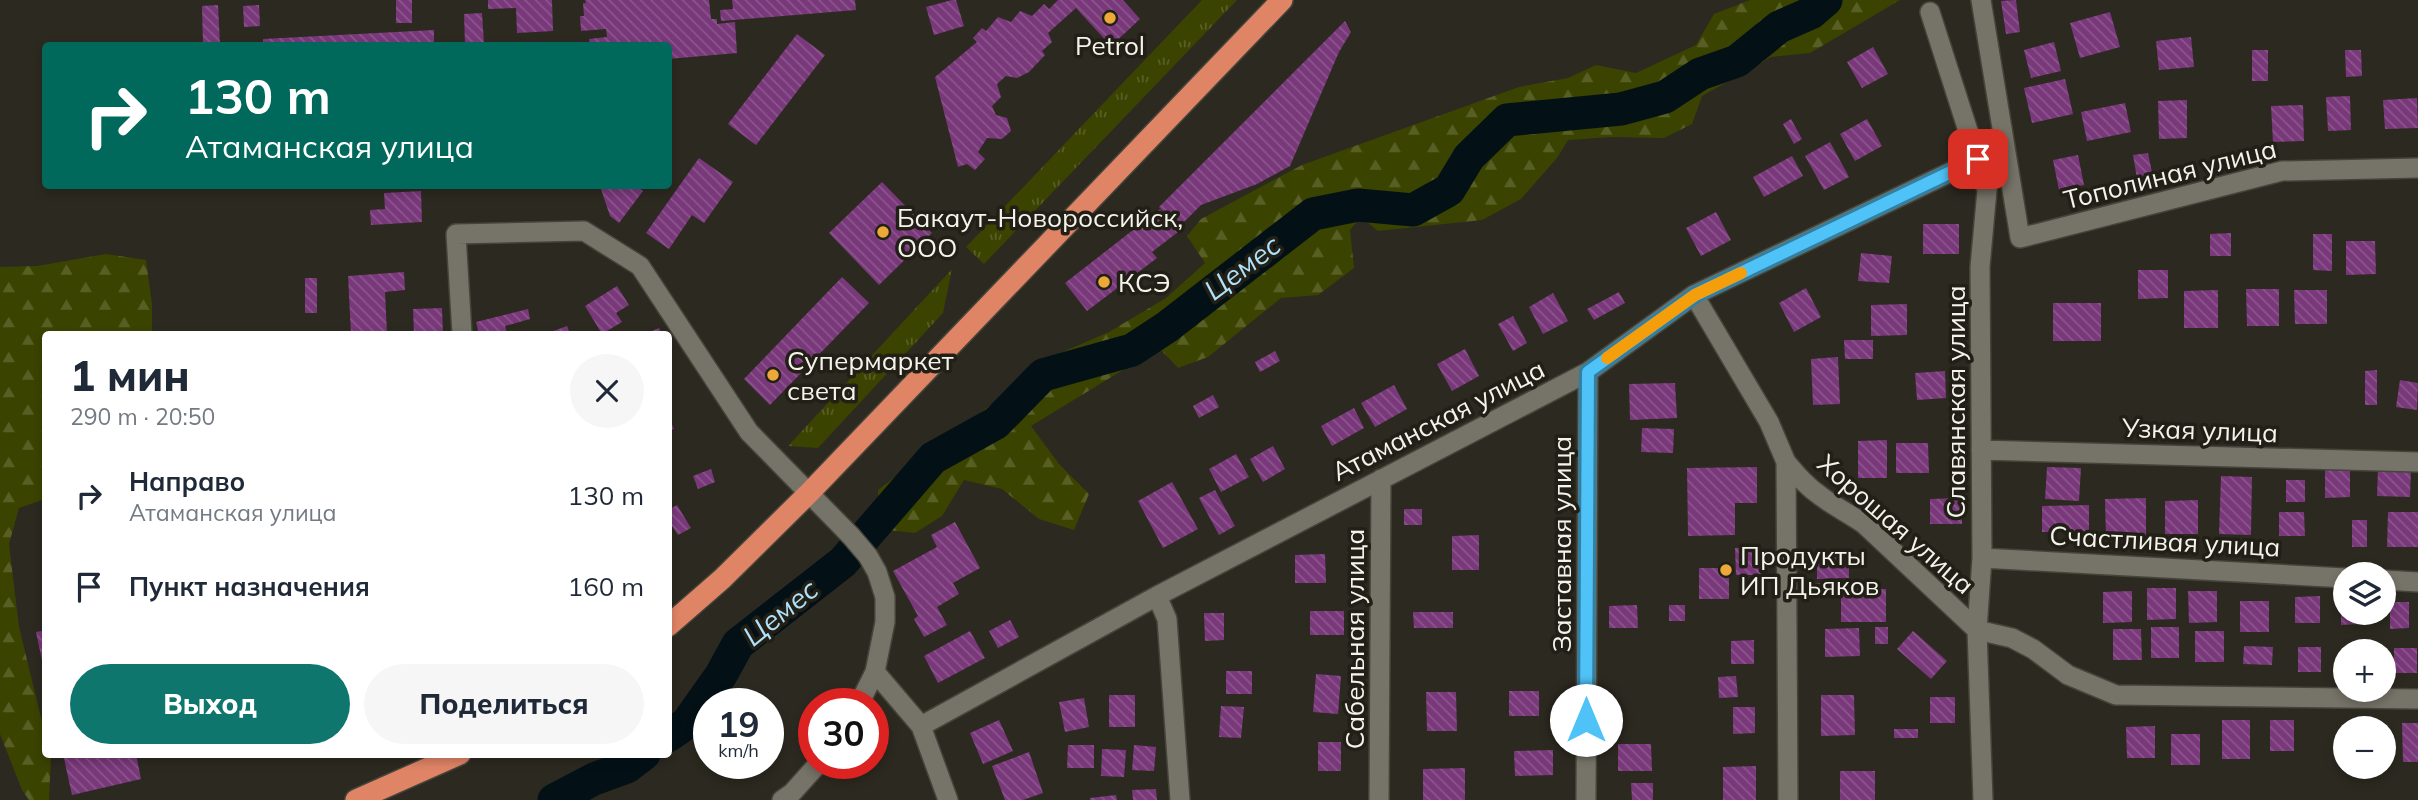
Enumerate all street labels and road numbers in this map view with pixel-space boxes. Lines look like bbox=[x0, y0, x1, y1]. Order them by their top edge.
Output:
street label: Тополиная улица bbox=[2060, 132, 2280, 216]
street label: Славянская улица bbox=[1939, 285, 1972, 519]
street label: Атаманская улица bbox=[1326, 352, 1550, 488]
street label: Узкая улица bbox=[2120, 411, 2279, 449]
street label: Заставная улица bbox=[1545, 436, 1578, 652]
street label: Хорошая улица bbox=[1811, 447, 1981, 601]
street label: Счастливая улица bbox=[2049, 518, 2281, 564]
street label: Сабельная улица bbox=[1338, 529, 1371, 749]

